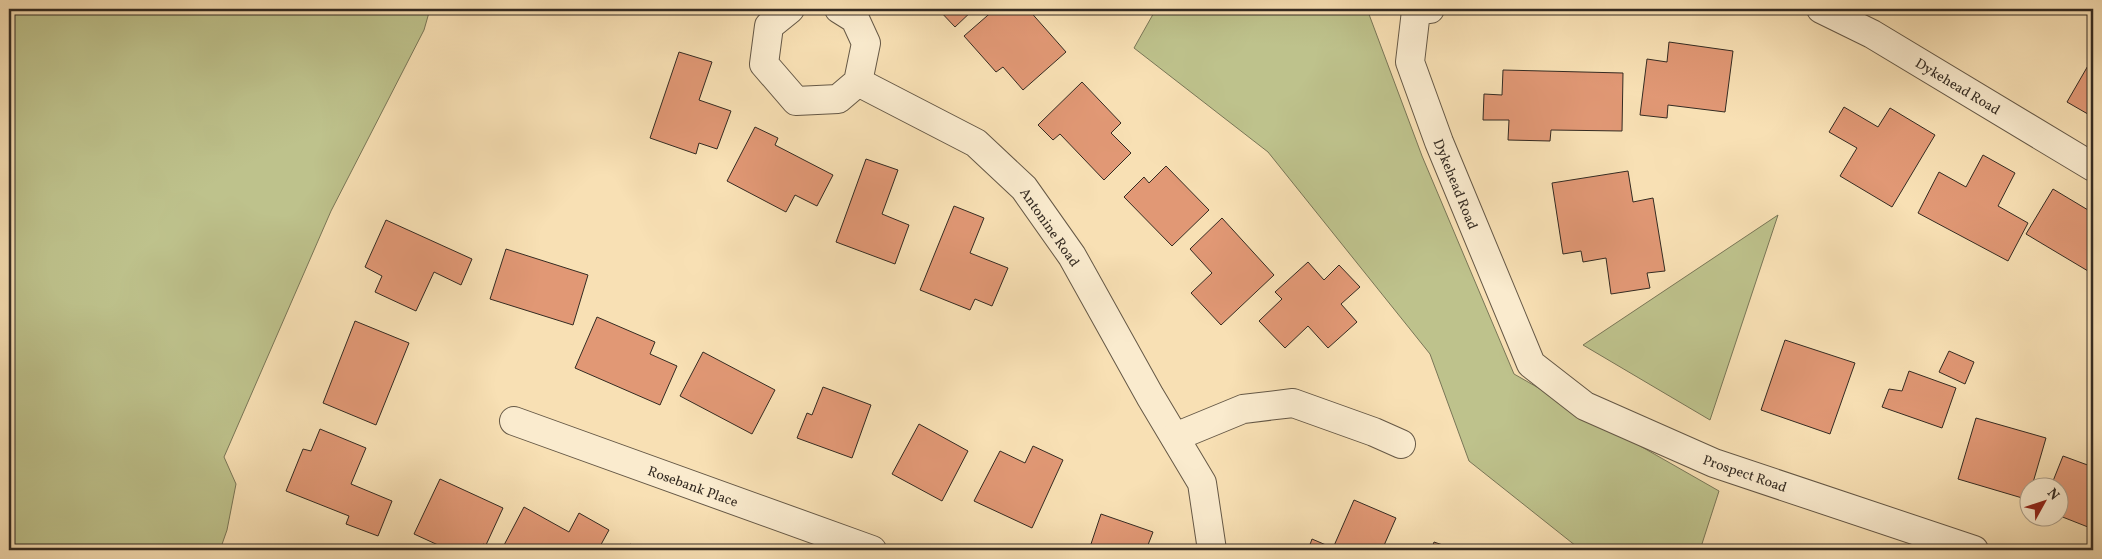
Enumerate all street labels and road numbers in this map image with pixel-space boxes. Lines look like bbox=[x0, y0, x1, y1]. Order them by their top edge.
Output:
street label: Dykehead Road bbox=[1911, 54, 2003, 120]
street label: Dykehead Road bbox=[1428, 136, 1481, 233]
street label: Antonine Road bbox=[1014, 185, 1083, 271]
street label: Prospect Road bbox=[1700, 451, 1789, 498]
street label: Rosebank Place bbox=[645, 462, 741, 513]

